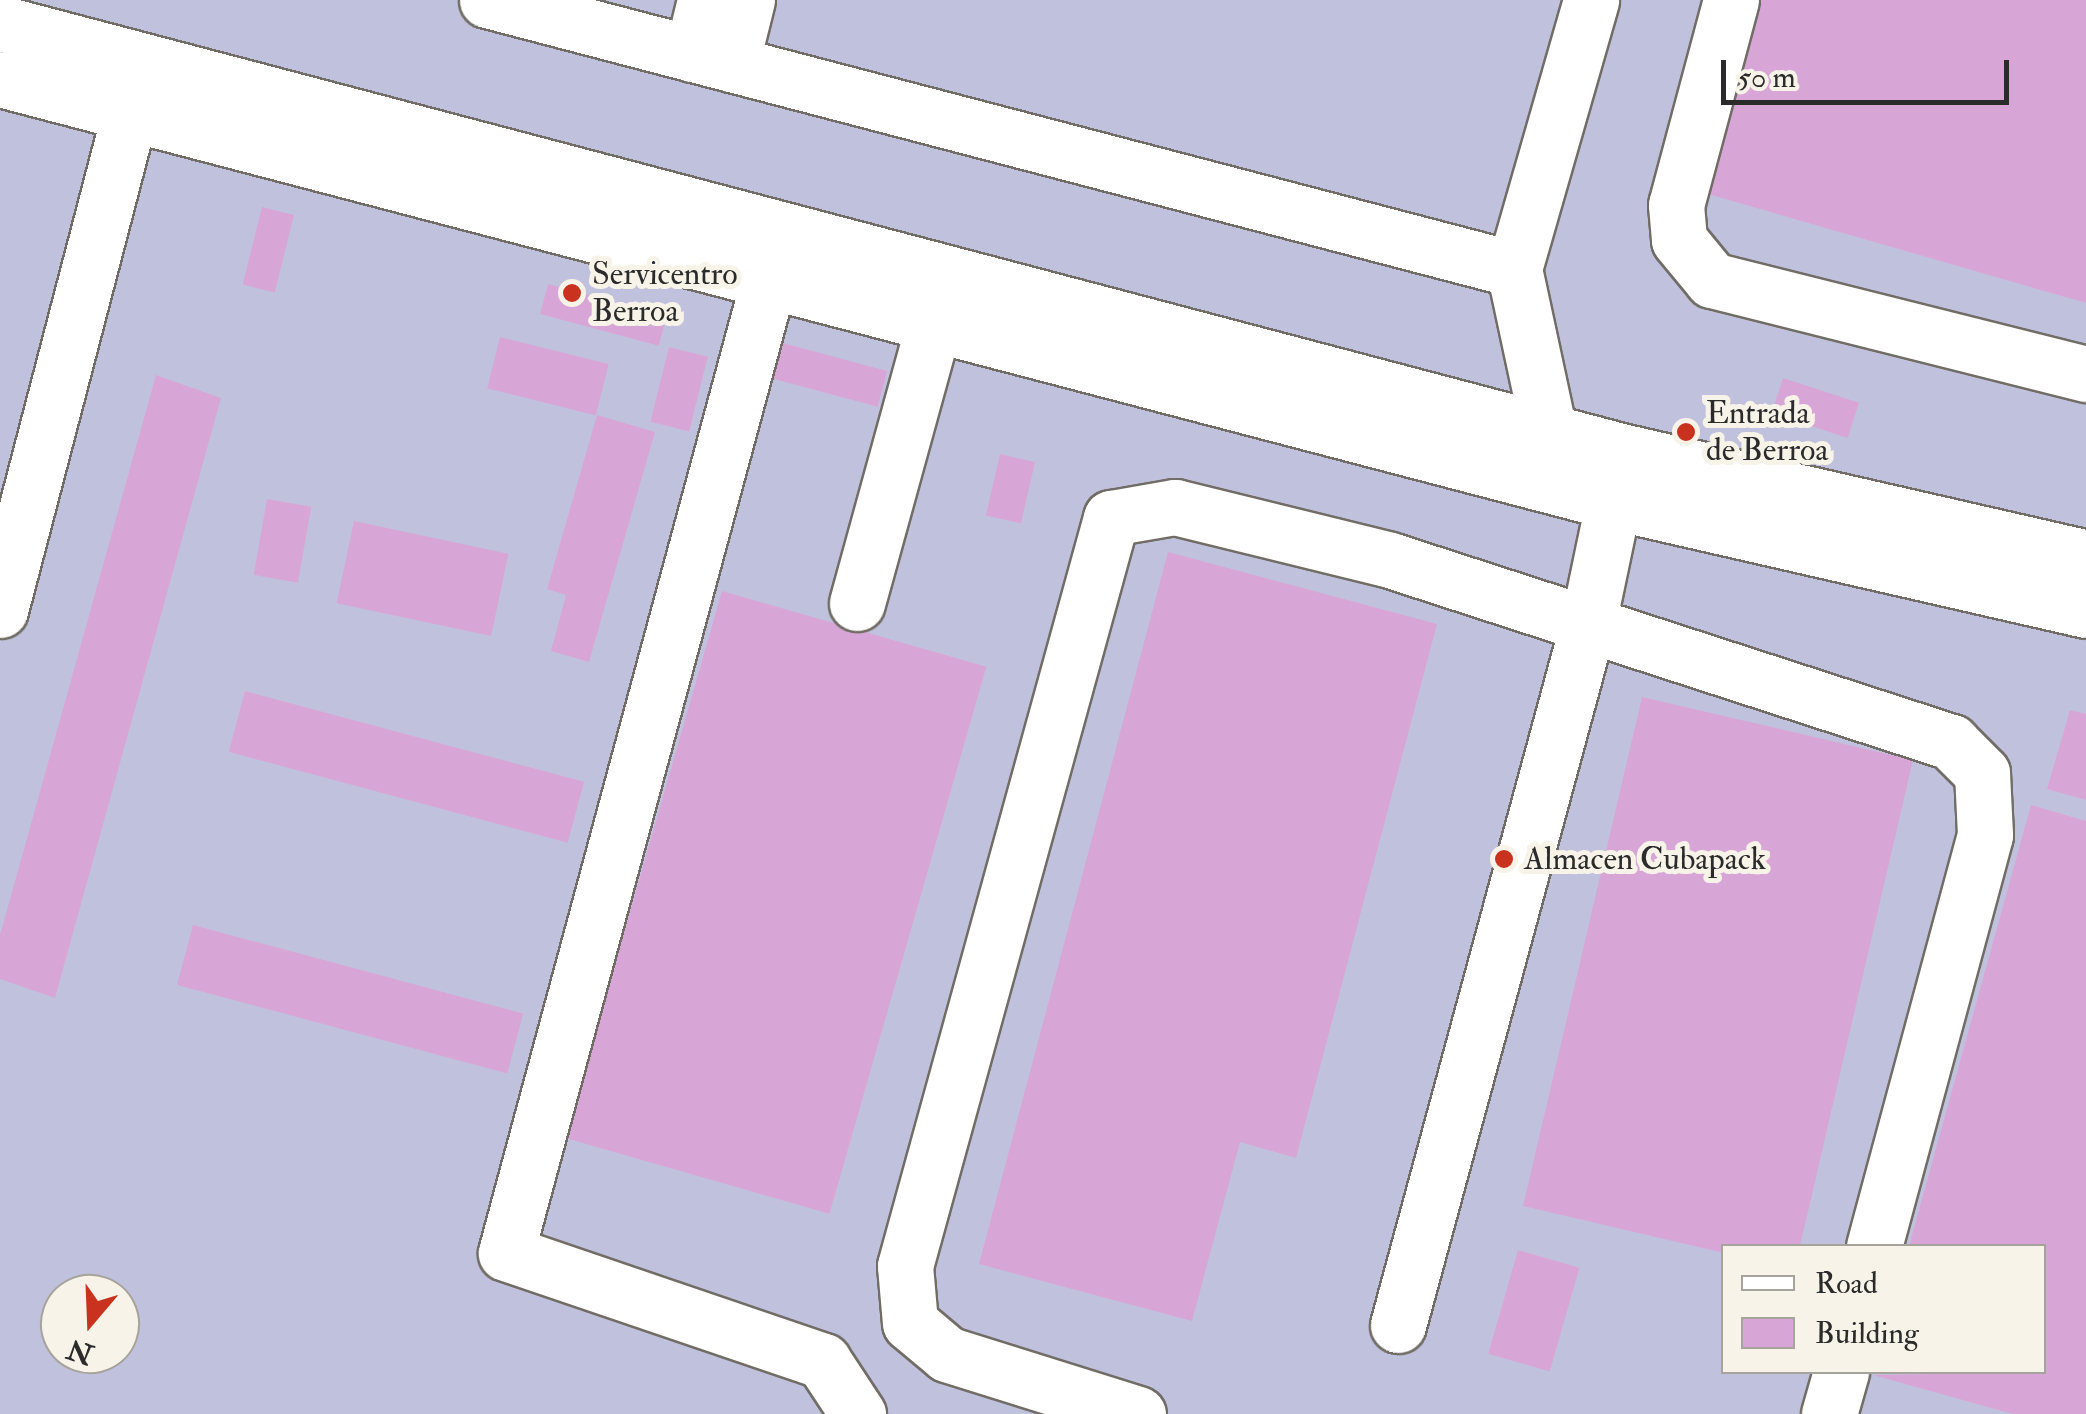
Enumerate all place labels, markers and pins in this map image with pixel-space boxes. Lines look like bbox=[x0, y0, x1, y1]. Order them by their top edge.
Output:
place label: Servicentro Berroa bbox=[592, 256, 738, 331]
marker: Servicentro Berroa bbox=[561, 282, 583, 304]
place label: Entrada de Berroa bbox=[1706, 395, 1828, 470]
marker: Entrada de Berroa bbox=[1675, 421, 1697, 443]
place label: Almacen Cubapack bbox=[1524, 840, 1766, 878]
marker: Almacen Cubapack bbox=[1493, 848, 1515, 870]

